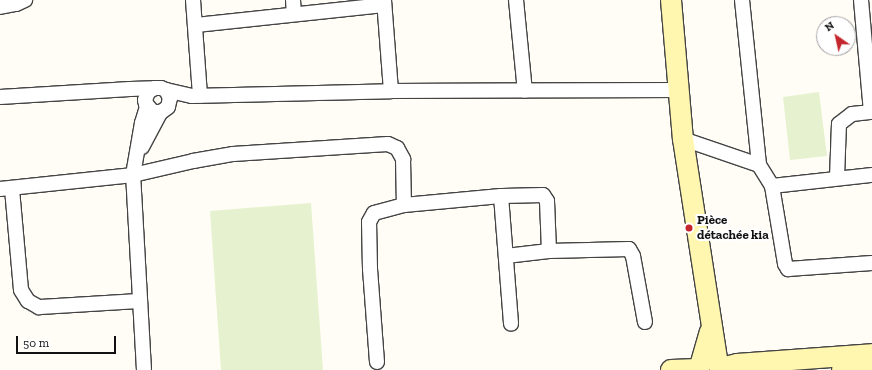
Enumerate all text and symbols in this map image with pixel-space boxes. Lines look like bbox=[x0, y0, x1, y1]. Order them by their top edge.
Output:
north arrow bbox=[816, 16, 856, 56]
text: N bbox=[822, 19, 837, 34]
place label: Pièce détachée kia bbox=[697, 213, 769, 244]
marker: Pièce détachée kia bbox=[684, 223, 694, 233]
scale bar bbox=[18, 328, 118, 354]
text: 50 m bbox=[23, 336, 49, 350]

